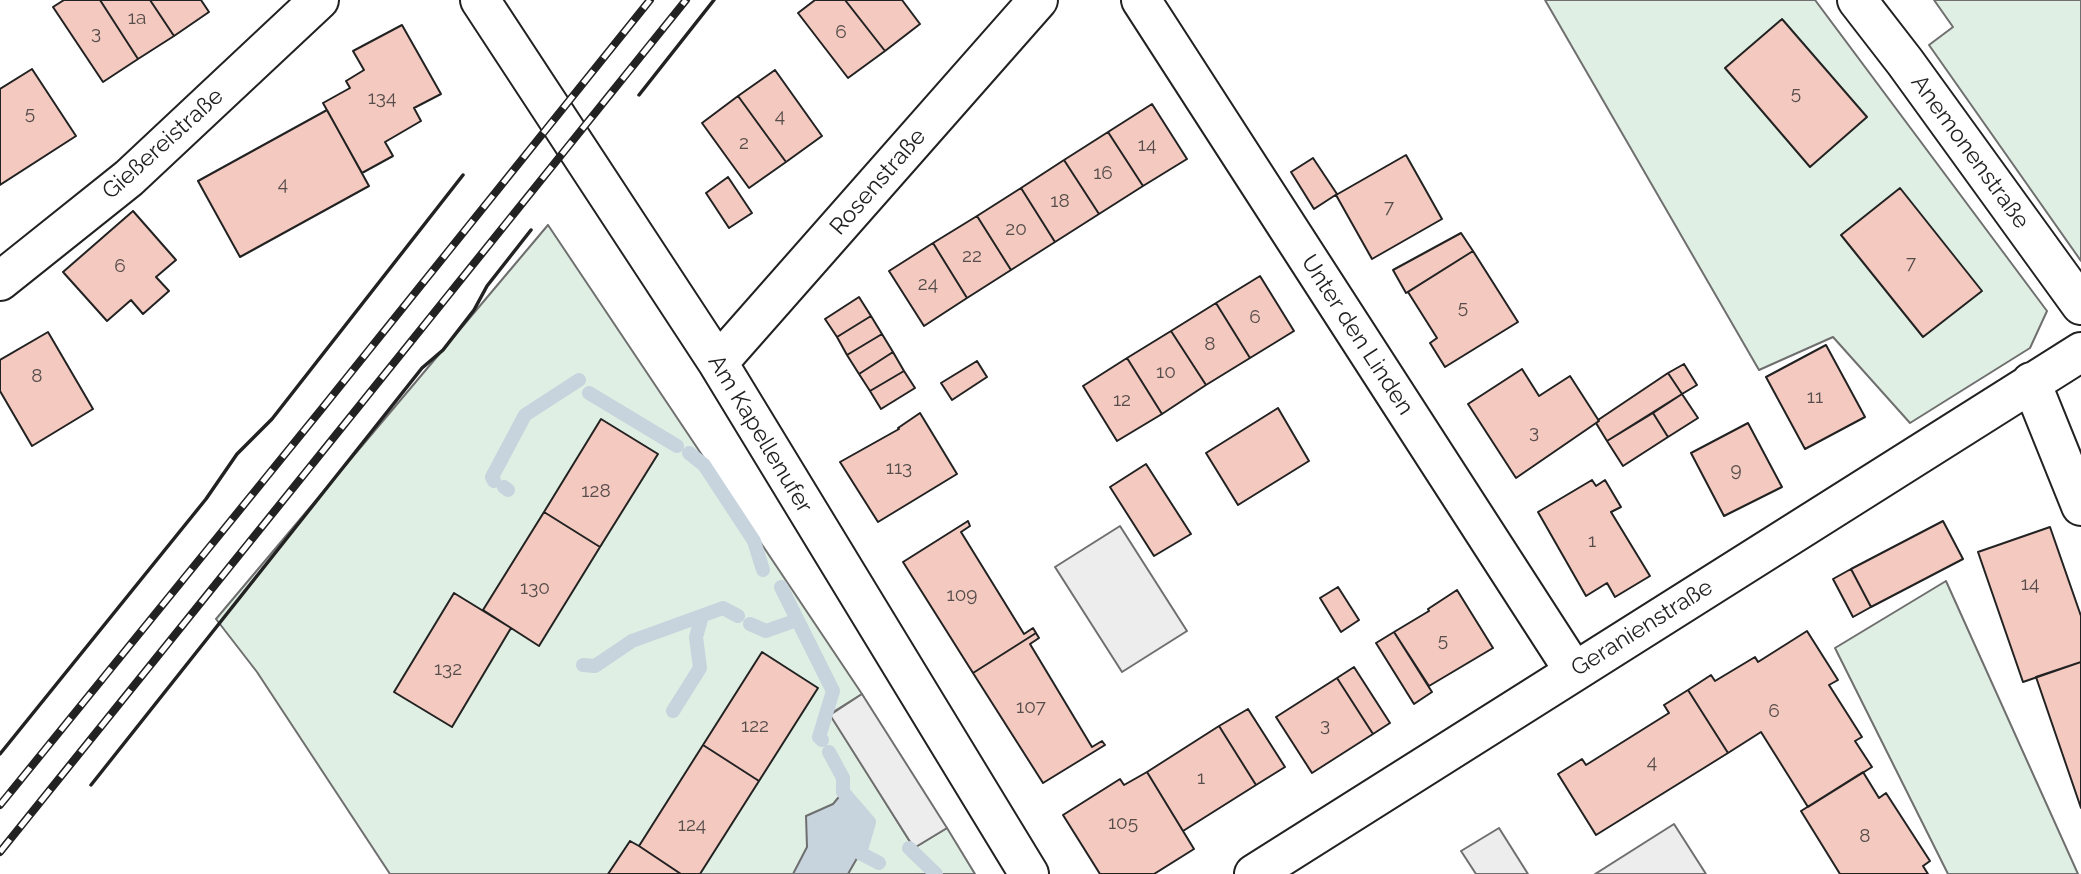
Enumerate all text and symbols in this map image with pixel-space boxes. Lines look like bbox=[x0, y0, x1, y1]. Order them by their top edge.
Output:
house number: 1a bbox=[128, 7, 146, 29]
house number: 6 bbox=[835, 21, 847, 43]
house number: 3 bbox=[91, 22, 101, 44]
street label: Anemonenstraße bbox=[1905, 70, 2035, 234]
house number: 5 bbox=[1791, 82, 1801, 104]
street label: Gießereistraße bbox=[97, 83, 229, 205]
house number: 134 bbox=[368, 87, 396, 109]
house number: 5 bbox=[25, 102, 35, 124]
house number: 4 bbox=[775, 105, 785, 127]
street label: Rosenstraße bbox=[824, 123, 932, 241]
house number: 2 bbox=[739, 132, 749, 154]
house number: 14 bbox=[1138, 134, 1156, 156]
house number: 16 bbox=[1093, 162, 1113, 184]
house number: 4 bbox=[278, 173, 288, 195]
house number: 18 bbox=[1050, 190, 1070, 212]
house number: 7 bbox=[1384, 196, 1394, 218]
house number: 20 bbox=[1005, 218, 1027, 240]
house number: 22 bbox=[962, 245, 982, 267]
street label: Unter den Linden bbox=[1295, 250, 1419, 420]
house number: 7 bbox=[1906, 252, 1916, 274]
house number: 6 bbox=[114, 255, 126, 277]
house number: 24 bbox=[918, 273, 938, 295]
house number: 5 bbox=[1458, 296, 1468, 318]
house number: 6 bbox=[1249, 306, 1261, 328]
house number: 8 bbox=[1204, 333, 1216, 355]
street label: Am Kapellenufer bbox=[702, 350, 818, 518]
house number: 10 bbox=[1156, 361, 1176, 383]
house number: 8 bbox=[31, 365, 43, 387]
house number: 11 bbox=[1807, 386, 1823, 408]
house number: 12 bbox=[1113, 389, 1131, 411]
house number: 3 bbox=[1529, 421, 1539, 443]
house number: 113 bbox=[886, 457, 912, 479]
house number: 9 bbox=[1730, 459, 1742, 481]
house number: 128 bbox=[581, 480, 611, 502]
house number: 1 bbox=[1588, 530, 1596, 552]
house number: 14 bbox=[2021, 573, 2039, 595]
street label: Geranienstraße bbox=[1566, 574, 1718, 682]
house number: 130 bbox=[520, 577, 550, 599]
house number: 109 bbox=[947, 584, 977, 606]
house number: 5 bbox=[1438, 629, 1448, 651]
house number: 132 bbox=[434, 658, 462, 680]
house number: 107 bbox=[1016, 696, 1046, 718]
house number: 6 bbox=[1768, 700, 1780, 722]
house number: 3 bbox=[1320, 714, 1330, 736]
house number: 122 bbox=[741, 715, 769, 737]
house number: 4 bbox=[1647, 751, 1657, 773]
house number: 1 bbox=[1197, 767, 1205, 789]
house number: 105 bbox=[1108, 812, 1138, 834]
house number: 124 bbox=[678, 814, 706, 836]
house number: 8 bbox=[1859, 825, 1871, 847]

